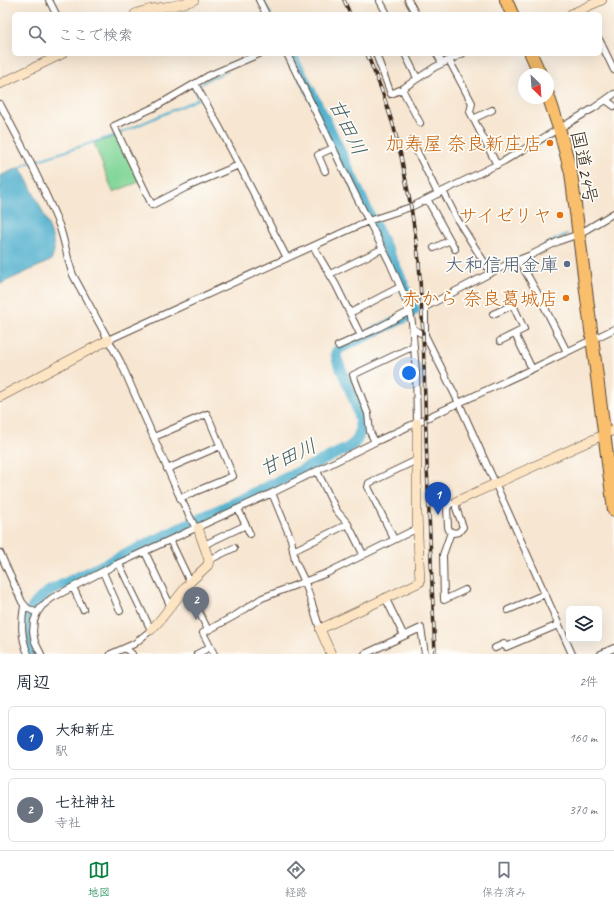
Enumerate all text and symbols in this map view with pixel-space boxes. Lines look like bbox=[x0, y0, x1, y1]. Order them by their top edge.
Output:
search box bbox=[12, 12, 602, 56]
icon: search bbox=[26, 23, 48, 45]
text: ここで検索 bbox=[58, 26, 133, 45]
north arrow bbox=[518, 68, 554, 104]
water label: 甘田川 bbox=[323, 95, 372, 160]
street label: 国道24号 bbox=[565, 129, 603, 206]
place label: 加寿屋 奈良新庄店 bbox=[385, 132, 542, 156]
marker: 加寿屋 奈良新庄店 bbox=[545, 138, 555, 148]
place label: サイゼリヤ bbox=[458, 204, 552, 228]
marker: サイゼリヤ bbox=[555, 210, 565, 220]
place label: 大和信用金庫 bbox=[445, 253, 559, 277]
marker: 大和信用金庫 bbox=[562, 259, 572, 269]
place label: 赤から 奈良葛城店 bbox=[401, 287, 558, 311]
marker: 赤から 奈良葛城店 bbox=[561, 293, 571, 303]
your location bbox=[399, 363, 419, 383]
water label: 甘田川 bbox=[256, 433, 321, 481]
pin: 1 bbox=[425, 482, 451, 515]
pin: 2 bbox=[183, 587, 209, 620]
map controls bbox=[566, 606, 602, 642]
button: layers bbox=[566, 606, 602, 642]
text: 周辺 bbox=[16, 672, 50, 693]
text: 2件 bbox=[579, 674, 598, 690]
text: 大和新庄 bbox=[55, 721, 115, 740]
text: 1 bbox=[27, 730, 33, 746]
text: 160 m bbox=[569, 730, 597, 746]
text: 駅 bbox=[55, 743, 68, 759]
text: 七社神社 bbox=[55, 793, 115, 812]
text: 2 bbox=[27, 802, 33, 818]
text: 370 m bbox=[569, 802, 597, 818]
text: 寺社 bbox=[55, 815, 81, 831]
tab: 地図 bbox=[88, 859, 110, 899]
tab: 経路 bbox=[285, 859, 307, 899]
tab: 保存済み bbox=[482, 859, 526, 899]

